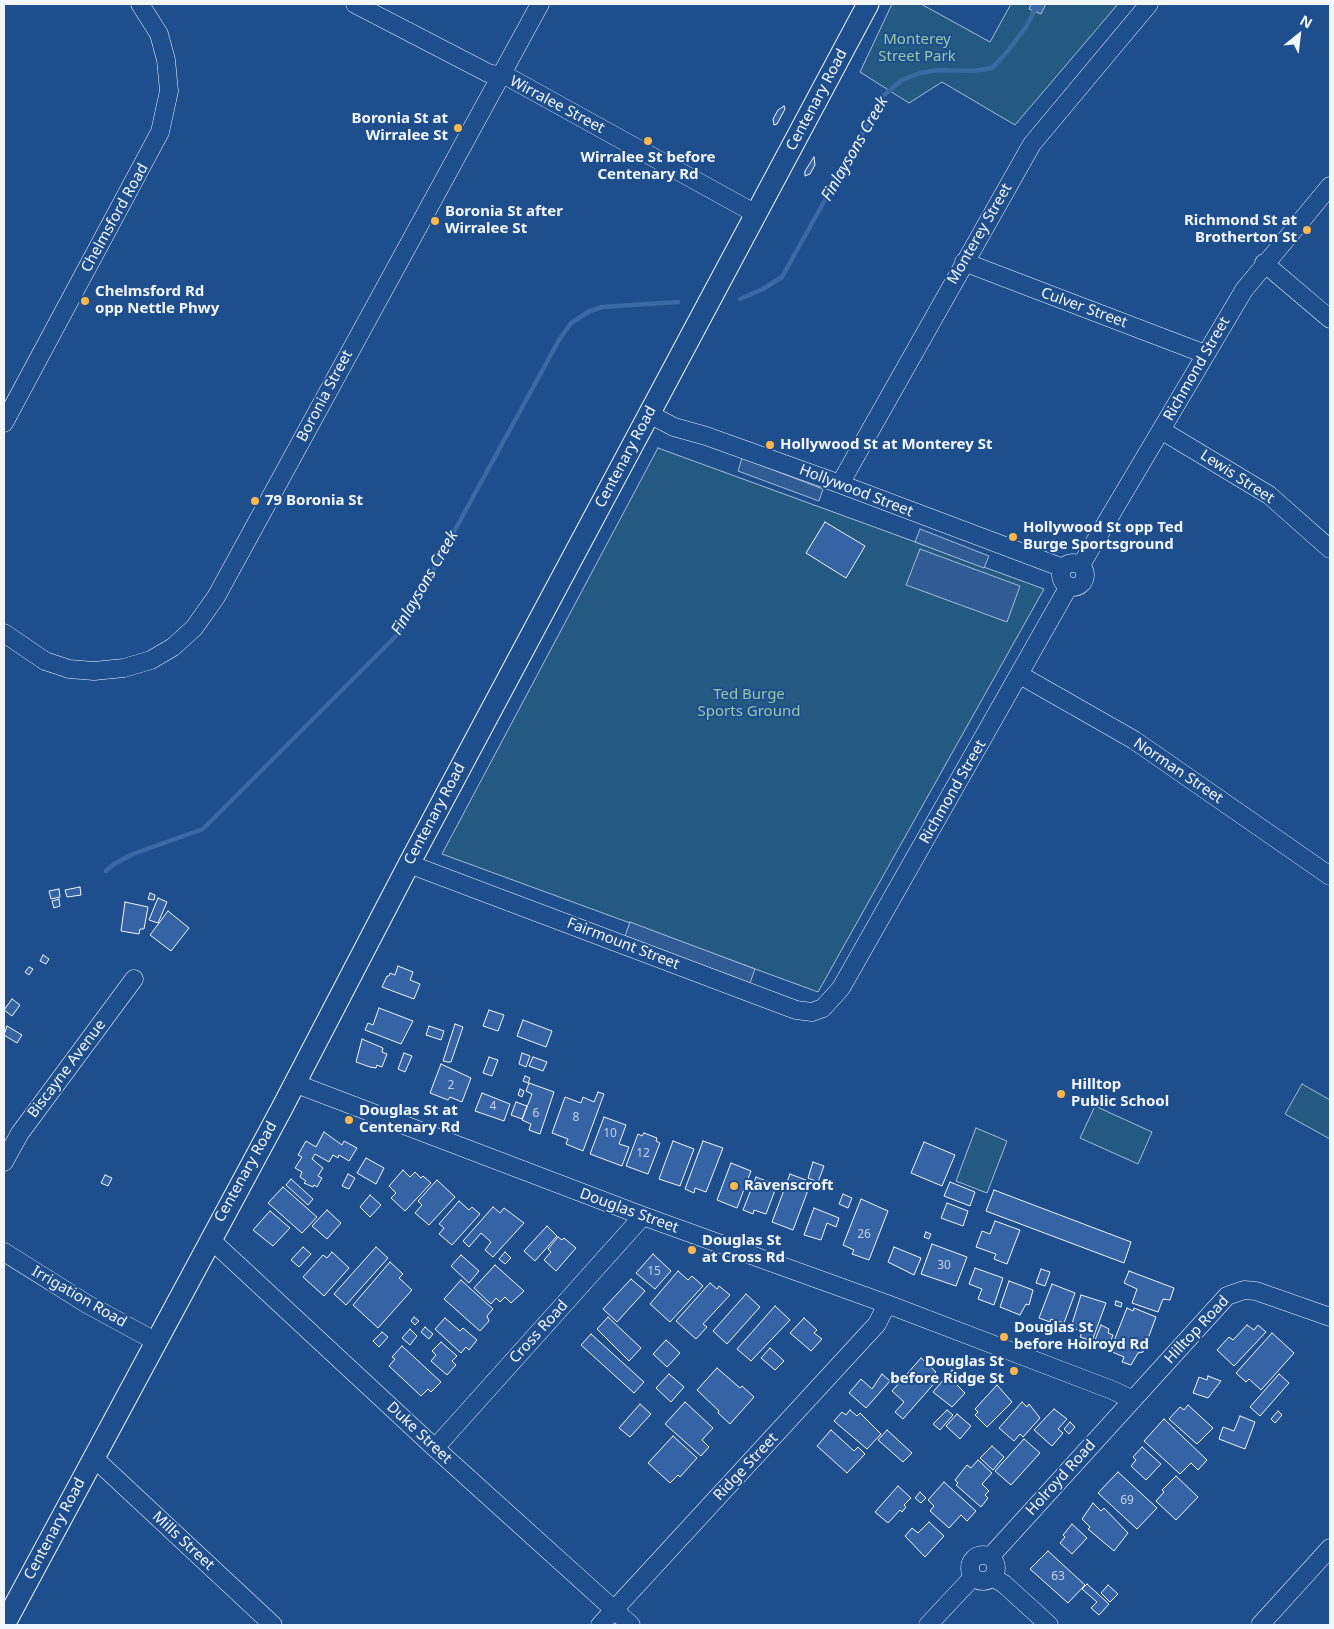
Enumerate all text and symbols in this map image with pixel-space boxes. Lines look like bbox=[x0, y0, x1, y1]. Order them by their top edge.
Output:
north arrow bbox=[1274, 10, 1324, 60]
text: N bbox=[1297, 10, 1316, 33]
park label: Monterey Street Park bbox=[878, 31, 956, 66]
street label: Centenary Road bbox=[783, 46, 851, 154]
street label: Wirralee Street bbox=[506, 72, 608, 138]
water label: Finlaysons Creek bbox=[817, 93, 893, 205]
place label: Boronia St at Wirralee St bbox=[352, 110, 448, 145]
marker: Boronia St at Wirralee St bbox=[452, 122, 464, 134]
marker: Wirralee St before Centenary Rd bbox=[642, 135, 654, 147]
place label: Wirralee St before Centenary Rd bbox=[580, 149, 716, 184]
street label: Chelmsford Road bbox=[78, 160, 152, 276]
street label: Monterey Street bbox=[944, 180, 1016, 288]
place label: Boronia St after Wirralee St bbox=[445, 203, 563, 238]
place label: Richmond St at Brotherton St bbox=[1184, 212, 1297, 247]
marker: Boronia St after Wirralee St bbox=[429, 215, 441, 227]
marker: Richmond St at Brotherton St bbox=[1301, 224, 1313, 236]
place label: Chelmsford Rd opp Nettle Phwy bbox=[95, 283, 219, 318]
street label: Culver Street bbox=[1038, 284, 1130, 332]
marker: Chelmsford Rd opp Nettle Phwy bbox=[79, 295, 91, 307]
street label: Richmond Street bbox=[1160, 314, 1234, 424]
street label: Boronia Street bbox=[293, 347, 357, 445]
street label: Centenary Road bbox=[592, 403, 660, 511]
place label: Hollywood St at Monterey St bbox=[780, 436, 992, 454]
marker: Hollywood St at Monterey St bbox=[764, 439, 776, 451]
street label: Lewis Street bbox=[1197, 446, 1277, 508]
street label: Hollywood Street bbox=[797, 461, 915, 521]
place label: 79 Boronia St bbox=[265, 492, 363, 510]
marker: 79 Boronia St bbox=[249, 495, 261, 507]
place label: Hollywood St opp Ted Burge Sportsground bbox=[1023, 519, 1183, 554]
water label: Finlaysons Creek bbox=[387, 527, 463, 639]
marker: Hollywood St opp Ted Burge Sportsground bbox=[1007, 531, 1019, 543]
park label: Ted Burge Sports Ground bbox=[698, 686, 800, 721]
street label: Norman Street bbox=[1130, 734, 1226, 808]
street label: Richmond Street bbox=[916, 737, 990, 847]
street label: Centenary Road bbox=[401, 760, 469, 868]
street label: Fairmount Street bbox=[564, 914, 682, 974]
street label: Biscayne Avenue bbox=[24, 1016, 110, 1122]
place label: Hilltop Public School bbox=[1071, 1076, 1169, 1111]
house number: 2 bbox=[448, 1079, 454, 1093]
marker: Hilltop Public School bbox=[1055, 1088, 1067, 1100]
house number: 4 bbox=[490, 1100, 496, 1114]
place label: Douglas St at Centenary Rd bbox=[359, 1102, 460, 1137]
house number: 6 bbox=[533, 1107, 539, 1121]
house number: 8 bbox=[573, 1111, 579, 1125]
marker: Douglas St at Centenary Rd bbox=[343, 1114, 355, 1126]
street label: Centenary Road bbox=[211, 1118, 281, 1226]
house number: 10 bbox=[603, 1127, 617, 1141]
house number: 12 bbox=[636, 1147, 650, 1161]
place label: Ravenscroft bbox=[744, 1177, 833, 1195]
marker: Ravenscroft bbox=[728, 1180, 740, 1192]
street label: Douglas Street bbox=[577, 1185, 681, 1237]
house number: 26 bbox=[857, 1228, 871, 1242]
place label: Douglas St at Cross Rd bbox=[702, 1232, 785, 1267]
marker: Douglas St at Cross Rd bbox=[686, 1244, 698, 1256]
house number: 30 bbox=[937, 1259, 951, 1273]
street label: Irrigation Road bbox=[28, 1263, 130, 1331]
house number: 15 bbox=[647, 1265, 661, 1279]
street label: Hilltop Road bbox=[1161, 1292, 1233, 1368]
street label: Cross Road bbox=[506, 1297, 572, 1367]
place label: Douglas St before Holroyd Rd bbox=[1014, 1319, 1149, 1354]
marker: Douglas St before Holroyd Rd bbox=[998, 1331, 1010, 1343]
place label: Douglas St before Ridge St bbox=[890, 1353, 1004, 1388]
marker: Douglas St before Ridge St bbox=[1008, 1365, 1020, 1377]
street label: Duke Street bbox=[383, 1398, 455, 1468]
street label: Ridge Street bbox=[710, 1429, 782, 1505]
street label: Holroyd Road bbox=[1022, 1436, 1100, 1520]
street label: Centenary Road bbox=[21, 1475, 89, 1583]
house number: 69 bbox=[1120, 1494, 1134, 1508]
street label: Mills Street bbox=[148, 1508, 218, 1574]
house number: 63 bbox=[1051, 1570, 1065, 1584]

